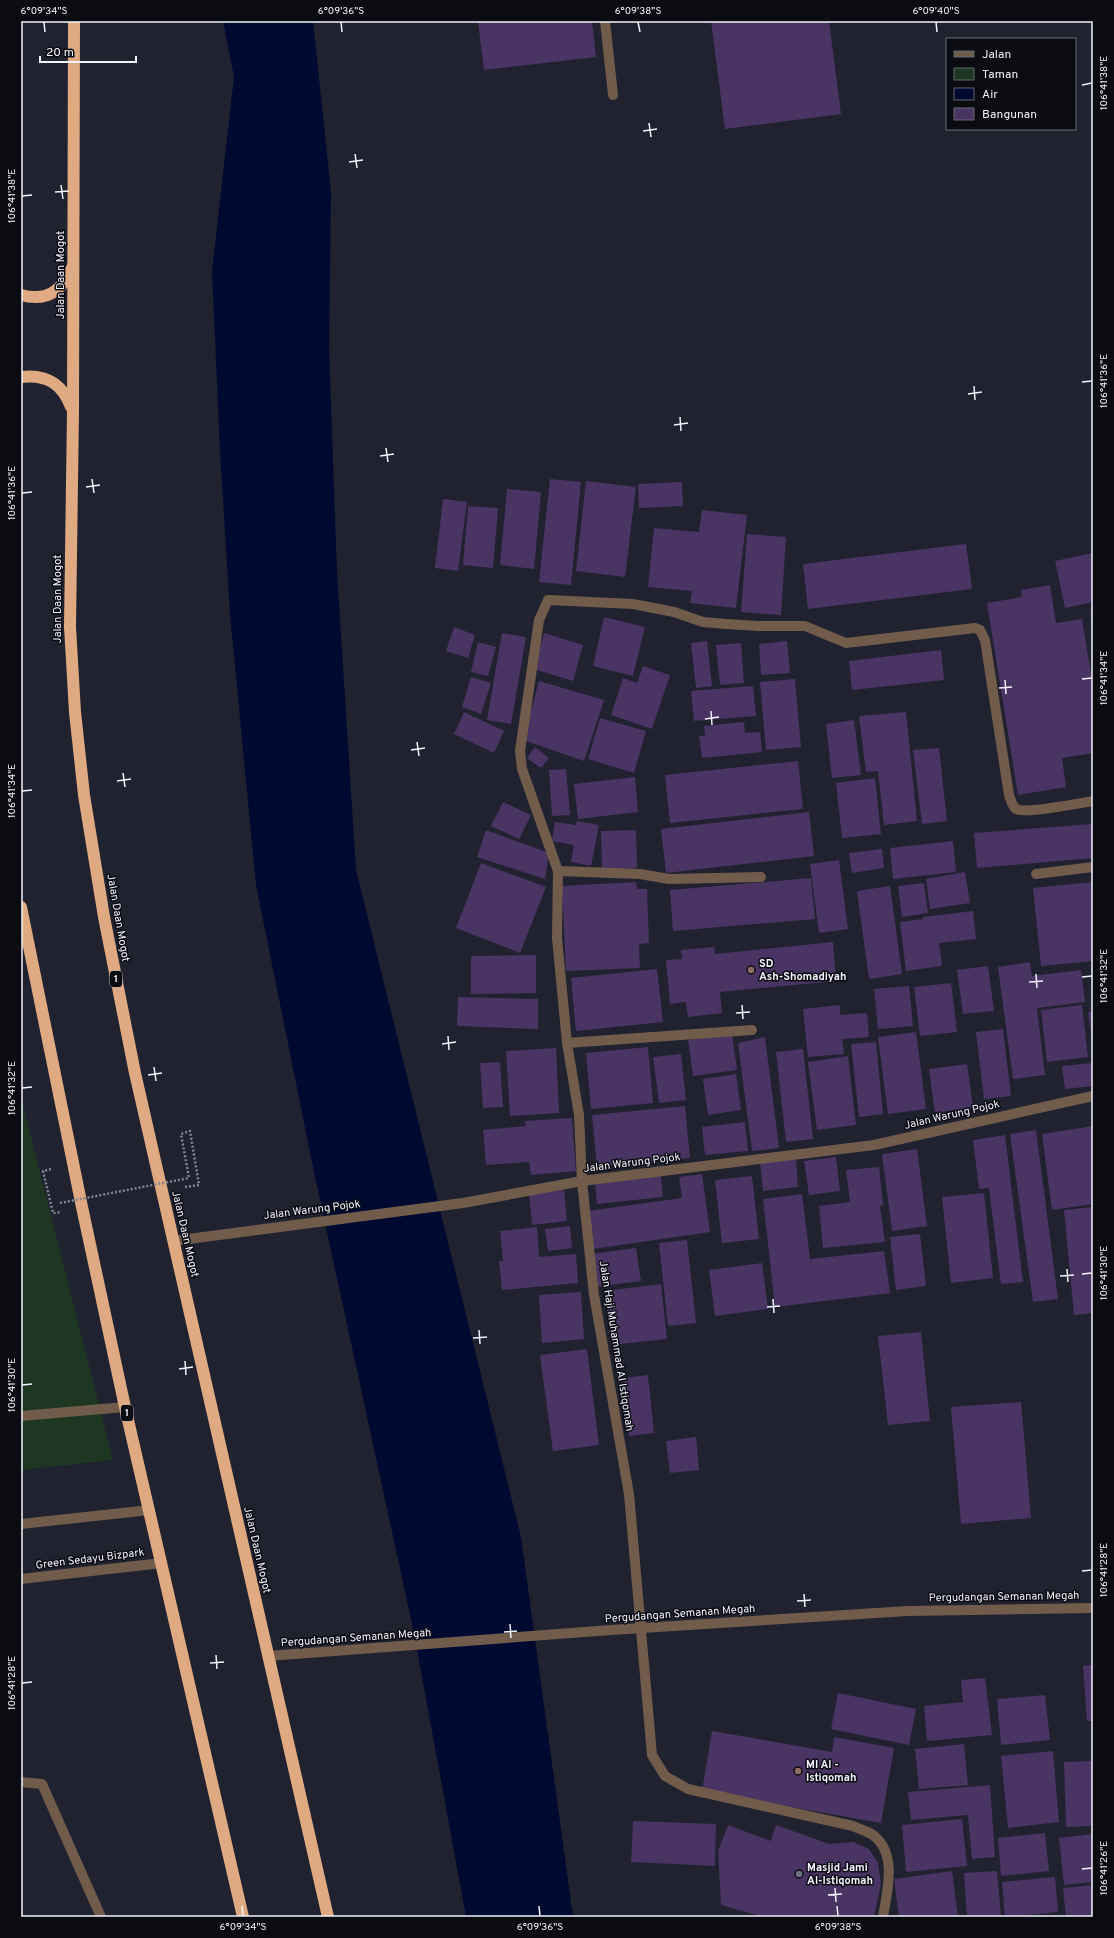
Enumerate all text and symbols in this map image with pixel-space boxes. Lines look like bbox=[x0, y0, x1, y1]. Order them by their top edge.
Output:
text: 6°09'34"S bbox=[21, 5, 67, 18]
text: 6°09'36"S bbox=[318, 5, 364, 18]
text: 6°09'38"S bbox=[615, 5, 661, 18]
text: 6°09'40"S bbox=[912, 5, 960, 18]
scale bar bbox=[40, 38, 136, 64]
legend bbox=[946, 38, 1076, 130]
text: 20 m bbox=[46, 45, 74, 61]
text: Jalan bbox=[982, 47, 1011, 63]
text: 106°41'38"E bbox=[1098, 56, 1111, 110]
text: Taman bbox=[982, 67, 1018, 83]
text: Air bbox=[982, 87, 998, 103]
text: Bangunan bbox=[982, 107, 1037, 123]
text: 106°41'38"E bbox=[6, 169, 19, 223]
street label: Jalan Daan Mogot bbox=[54, 231, 68, 319]
text: 106°41'36"E bbox=[1098, 354, 1111, 408]
text: 106°41'36"E bbox=[6, 466, 19, 520]
street label: Jalan Daan Mogot bbox=[51, 555, 65, 643]
text: 106°41'34"E bbox=[1098, 651, 1111, 705]
text: 106°41'34"E bbox=[6, 764, 19, 818]
street label: Jalan Daan Mogot bbox=[103, 873, 133, 963]
text: 106°41'32"E bbox=[1098, 949, 1111, 1003]
place label: SD Ash-Shomadiyah bbox=[759, 957, 847, 984]
marker: SD Ash-Shomadiyah bbox=[746, 965, 756, 975]
road number: 1 bbox=[110, 971, 122, 987]
text: 106°41'32"E bbox=[6, 1061, 19, 1115]
street label: Jalan Warung Pojok bbox=[903, 1097, 1001, 1133]
street label: Jalan Warung Pojok bbox=[583, 1150, 681, 1176]
street label: Jalan Daan Mogot bbox=[168, 1189, 202, 1279]
street label: Jalan Warung Pojok bbox=[263, 1197, 361, 1223]
text: 106°41'30"E bbox=[1098, 1246, 1111, 1300]
street label: Jalan Haji Muhammad Al Istiqomah bbox=[596, 1260, 636, 1432]
text: 106°41'30"E bbox=[6, 1358, 19, 1412]
road number: 1 bbox=[121, 1405, 133, 1421]
street label: Jalan Daan Mogot bbox=[240, 1505, 274, 1595]
text: 106°41'28"E bbox=[1098, 1543, 1111, 1597]
street label: Green Sedayu Bizpark bbox=[35, 1545, 145, 1573]
street label: Pergudangan Semanan Megah bbox=[929, 1589, 1079, 1605]
street label: Pergudangan Semanan Megah bbox=[604, 1602, 756, 1626]
street label: Pergudangan Semanan Megah bbox=[280, 1626, 432, 1650]
text: 106°41'28"E bbox=[6, 1656, 19, 1710]
place label: MI Al - Istiqomah bbox=[806, 1758, 856, 1785]
marker: MI Al - Istiqomah bbox=[793, 1766, 803, 1776]
text: 106°41'26"E bbox=[1098, 1841, 1111, 1895]
place label: Masjid Jami Al-Istiqomah bbox=[807, 1861, 873, 1888]
marker: Masjid Jami Al-Istiqomah bbox=[794, 1869, 804, 1879]
text: 6°09'34"S bbox=[220, 1921, 266, 1934]
text: 6°09'36"S bbox=[517, 1921, 563, 1934]
text: 6°09'38"S bbox=[815, 1921, 861, 1934]

